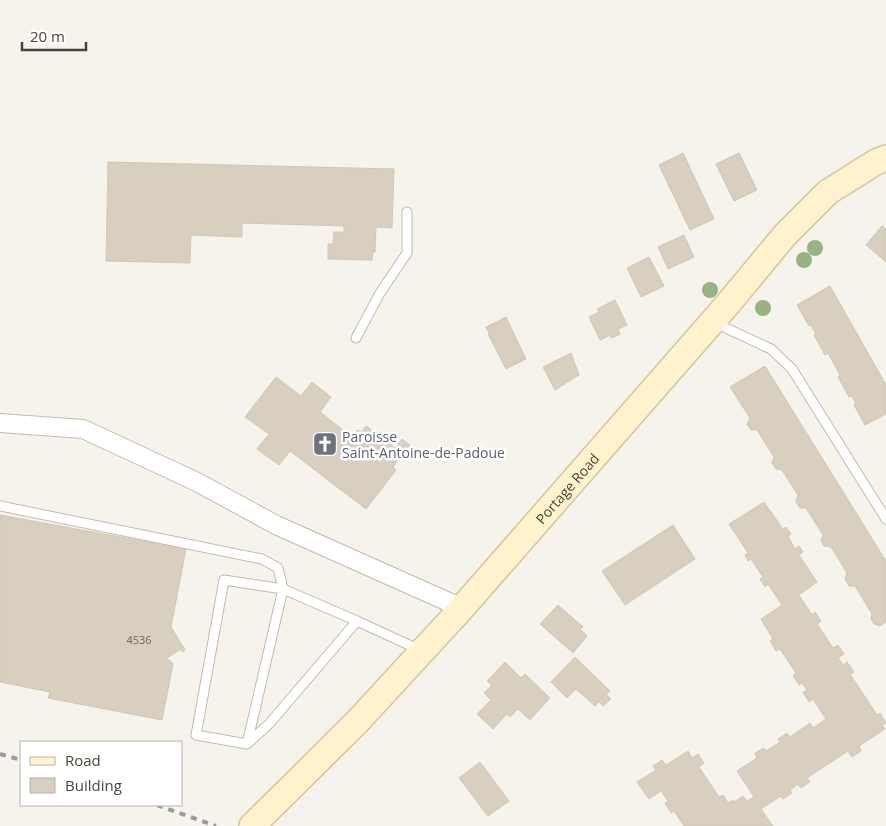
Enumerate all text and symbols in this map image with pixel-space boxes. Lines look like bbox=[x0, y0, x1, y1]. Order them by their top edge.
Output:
scale bar bbox=[22, 20, 86, 52]
text: 20 m bbox=[30, 26, 65, 46]
place label: Paroisse Saint-Antoine-de-Padoue bbox=[342, 427, 505, 462]
church icon: Paroisse Saint-Antoine-de-Padoue bbox=[312, 431, 338, 457]
street label: Portage Road bbox=[531, 449, 603, 527]
house number: 4536 bbox=[126, 632, 152, 647]
legend bbox=[20, 741, 182, 806]
text: Road bbox=[65, 750, 101, 770]
text: Building bbox=[65, 775, 122, 795]

